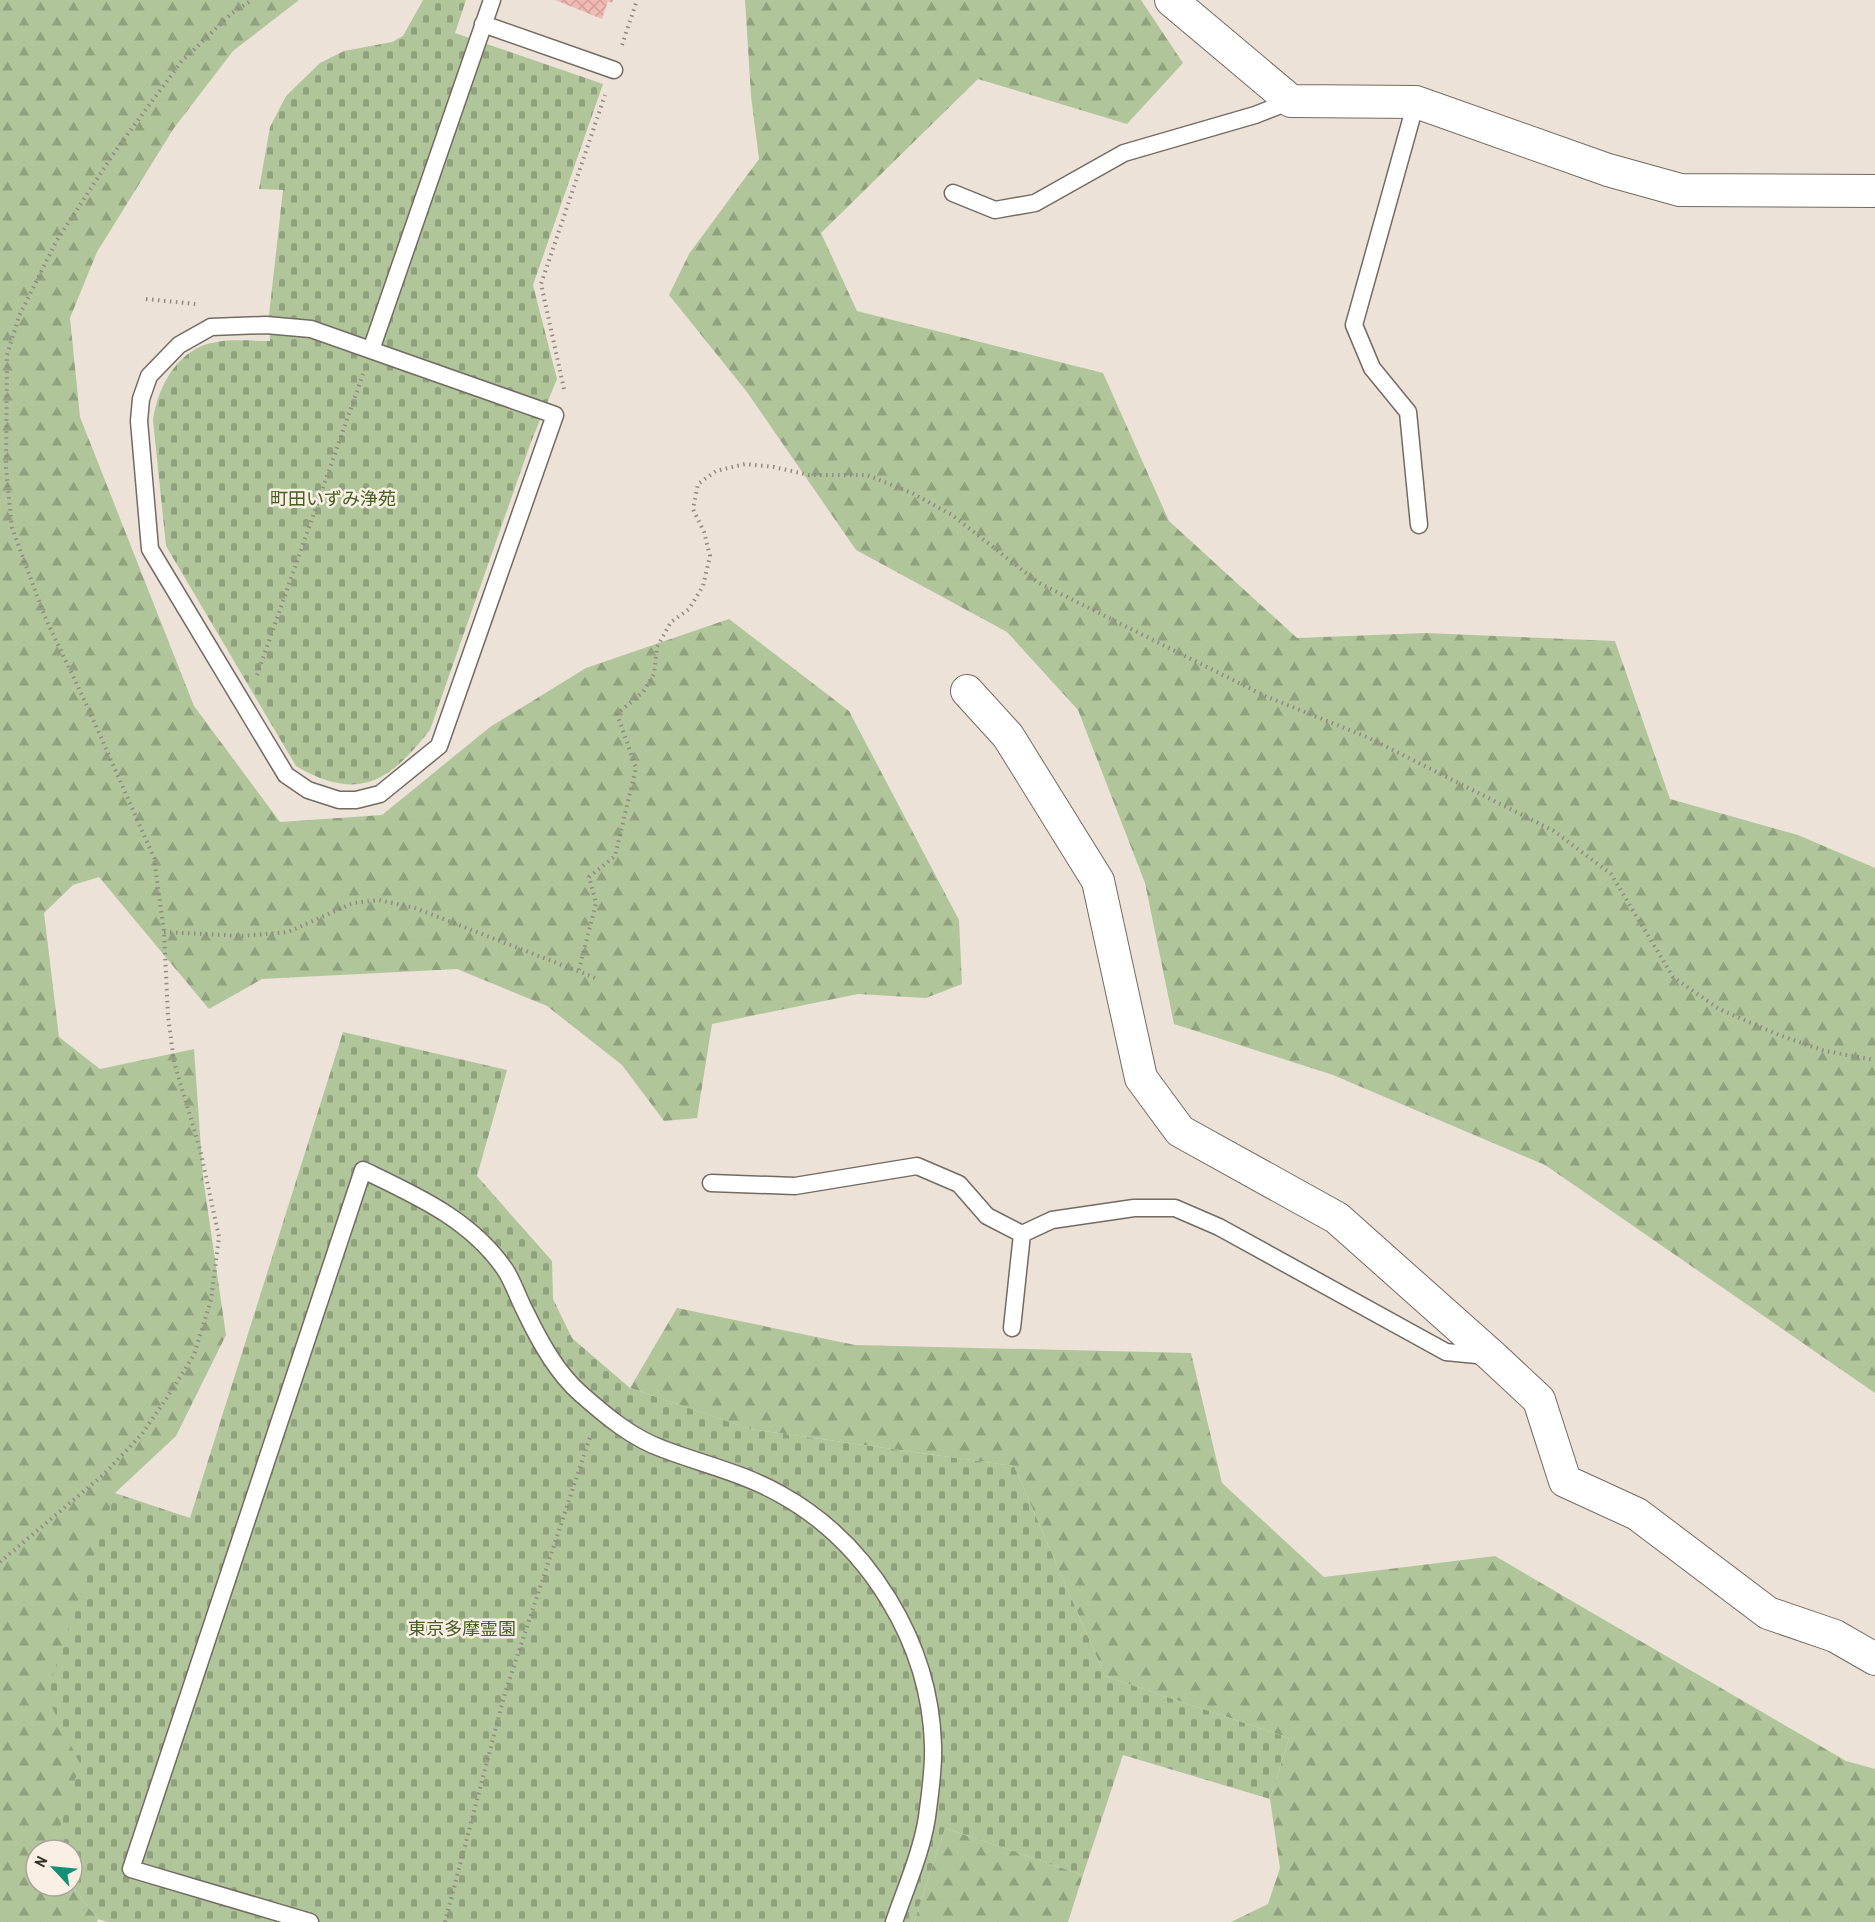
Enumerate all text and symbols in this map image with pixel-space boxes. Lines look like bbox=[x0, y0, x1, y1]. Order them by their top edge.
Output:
park label: 町田いずみ浄苑 bbox=[270, 486, 396, 511]
park label: 東京多摩霊園 bbox=[408, 1616, 516, 1641]
north arrow bbox=[24, 1838, 84, 1898]
text: N bbox=[29, 1852, 52, 1871]

